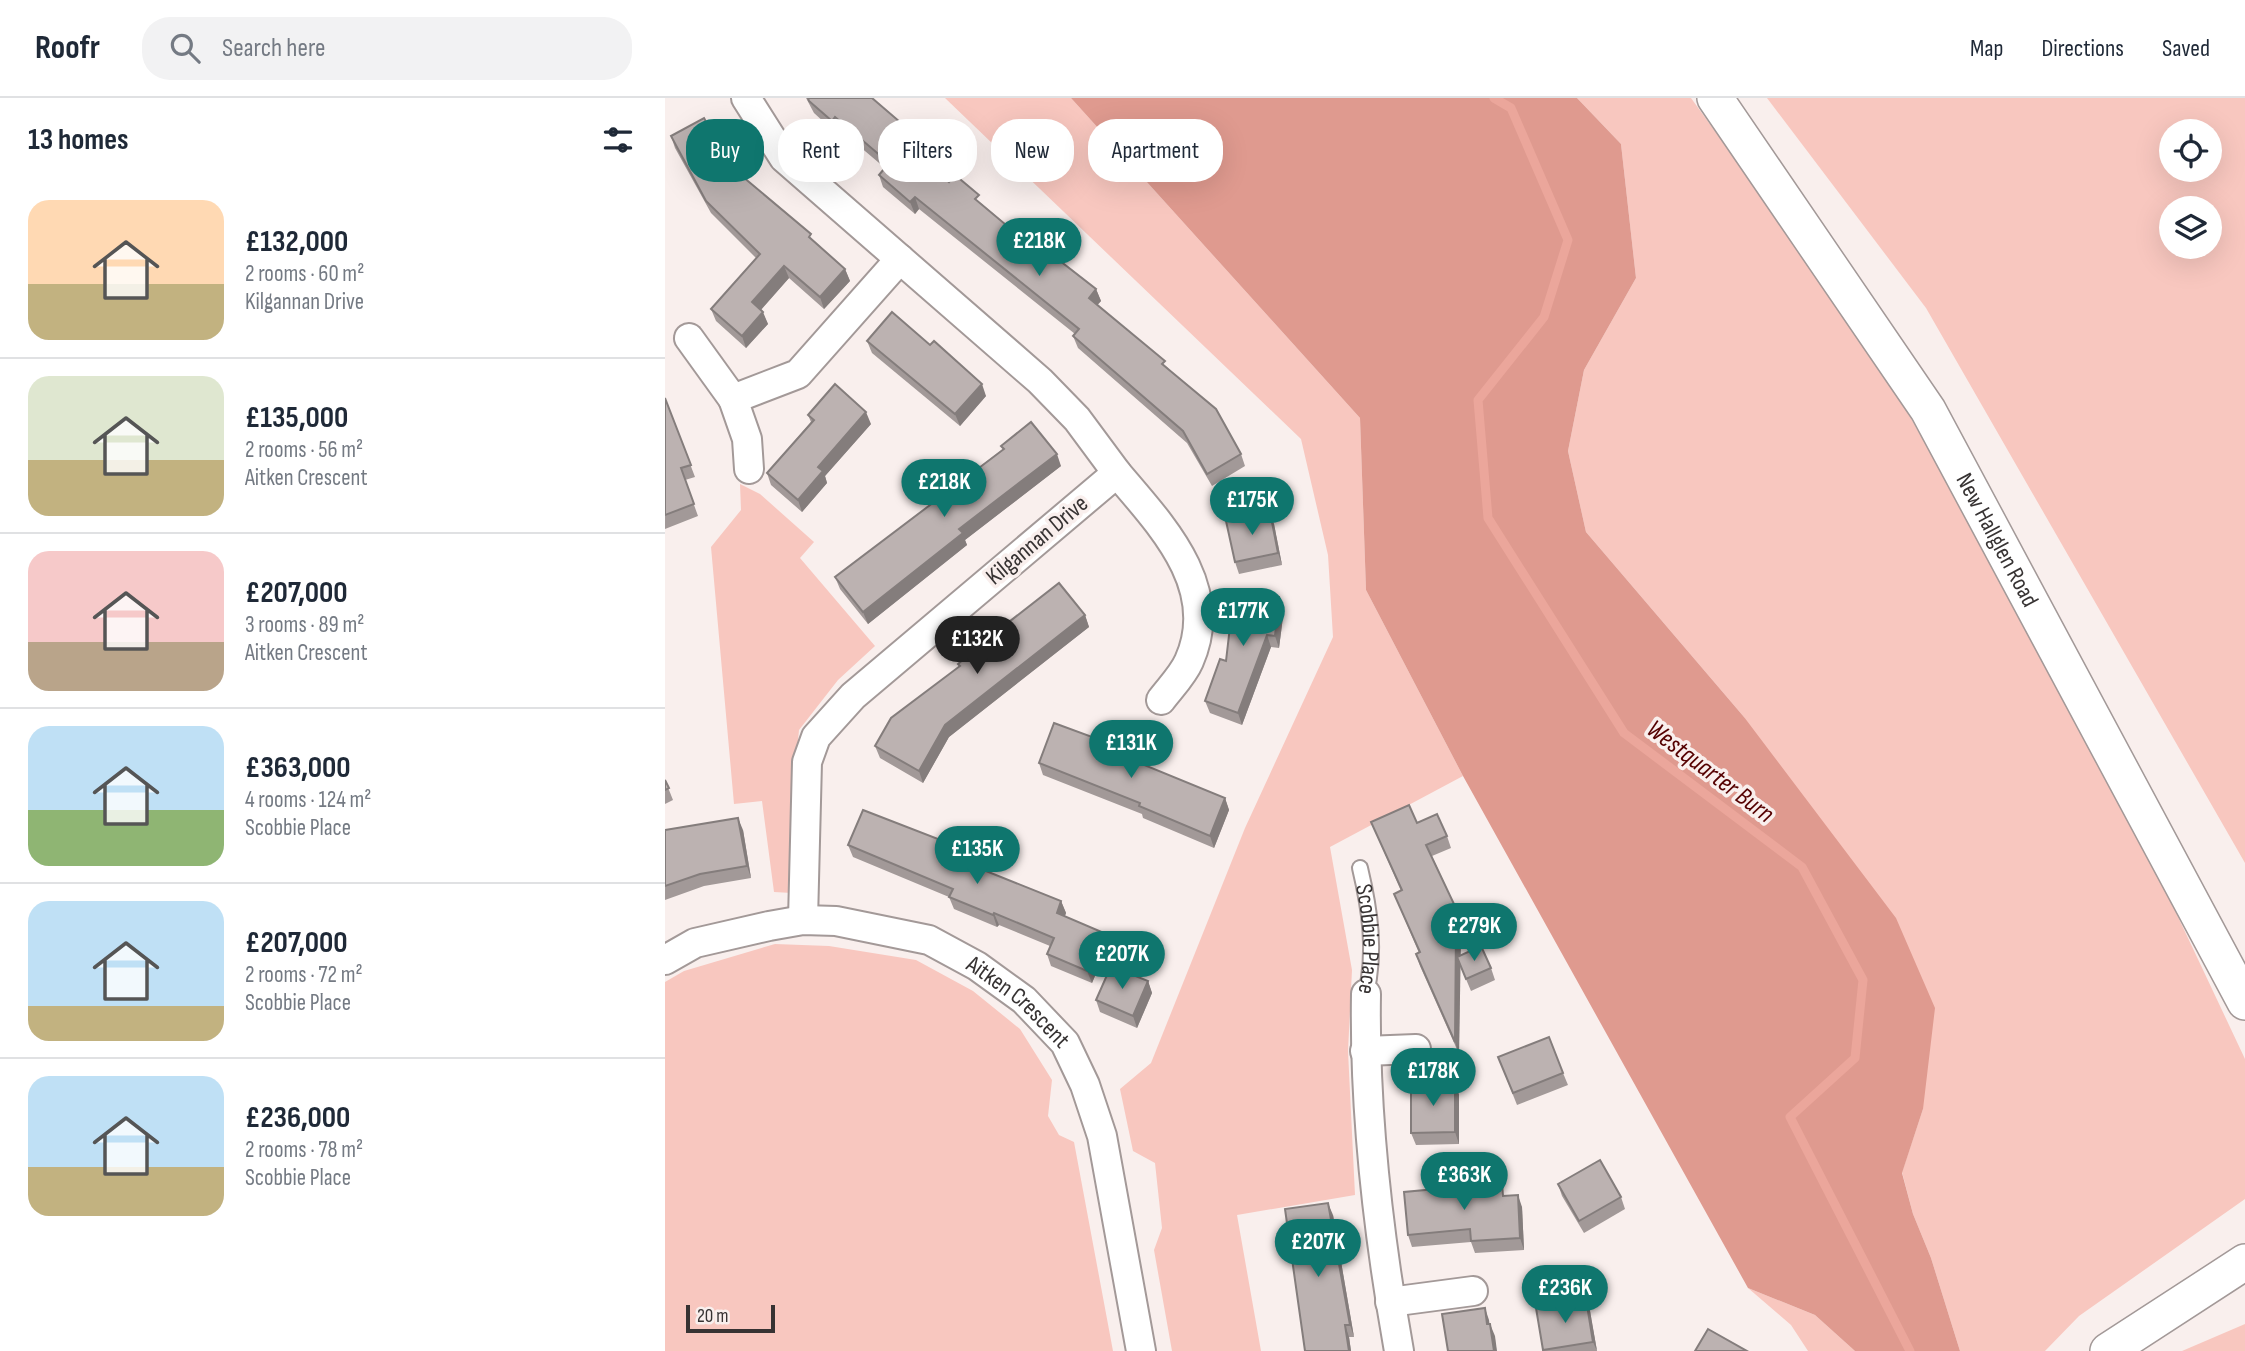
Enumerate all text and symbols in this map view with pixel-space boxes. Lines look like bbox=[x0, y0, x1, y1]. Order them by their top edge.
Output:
search box bbox=[142, 17, 632, 80]
text: Roofr bbox=[35, 28, 100, 68]
icon: search bbox=[166, 29, 204, 67]
text: Search here bbox=[222, 33, 325, 64]
text: Map bbox=[1970, 34, 2003, 63]
text: Directions bbox=[2041, 34, 2124, 63]
text: Saved bbox=[2162, 34, 2210, 63]
chip: Buy bbox=[686, 119, 764, 182]
chip: Rent bbox=[778, 119, 864, 182]
chip: Filters bbox=[878, 119, 977, 182]
chip: New bbox=[991, 119, 1074, 182]
chip: Apartment bbox=[1088, 119, 1223, 182]
map controls bbox=[2159, 119, 2222, 259]
button: locate bbox=[2159, 119, 2222, 182]
icon: filters bbox=[599, 121, 637, 159]
text: 13 homes bbox=[28, 122, 129, 158]
button: layers bbox=[2159, 196, 2222, 259]
pin: £218K bbox=[990, 218, 1088, 278]
text: £132,000 bbox=[245, 224, 348, 260]
text: £218K bbox=[1012, 227, 1066, 255]
icon: home bbox=[84, 228, 168, 312]
text: 2 rooms · 60 m² bbox=[245, 260, 364, 288]
text: Kilgannan Drive bbox=[245, 288, 364, 316]
text: £135,000 bbox=[245, 400, 348, 436]
icon: home bbox=[84, 404, 168, 488]
text: 2 rooms · 56 m² bbox=[245, 436, 363, 464]
pin: £218K bbox=[895, 460, 993, 519]
text: Aitken Crescent bbox=[245, 464, 367, 492]
text: £218K bbox=[917, 468, 971, 496]
street label: New Hallglen Road bbox=[1950, 468, 2045, 612]
pin: £175K bbox=[1203, 478, 1301, 537]
text: £175K bbox=[1226, 486, 1278, 514]
street label: Kilgannan Drive bbox=[980, 489, 1094, 591]
text: £207,000 bbox=[245, 575, 348, 611]
icon: home bbox=[84, 579, 168, 663]
pin: £177K bbox=[1194, 588, 1292, 648]
text: £177K bbox=[1217, 597, 1269, 625]
text: 3 rooms · 89 m² bbox=[245, 611, 364, 639]
pin: £132K bbox=[928, 616, 1026, 676]
text: £132K bbox=[951, 625, 1003, 653]
text: Aitken Crescent bbox=[245, 639, 367, 667]
water label: Westquarter Burn bbox=[1640, 714, 1780, 830]
pin: £131K bbox=[1082, 720, 1180, 780]
text: £131K bbox=[1105, 729, 1157, 757]
text: £363,000 bbox=[245, 750, 351, 786]
icon: home bbox=[84, 754, 168, 838]
text: 4 rooms · 124 m² bbox=[245, 786, 371, 814]
text: Scobbie Place bbox=[245, 814, 351, 842]
pin: £135K bbox=[928, 826, 1026, 886]
text: £135K bbox=[951, 835, 1003, 863]
street label: Scobbie Place bbox=[1349, 881, 1386, 997]
pin: £279K bbox=[1425, 904, 1523, 963]
text: £279K bbox=[1447, 912, 1501, 940]
text: £207,000 bbox=[245, 925, 348, 961]
icon: home bbox=[84, 929, 168, 1013]
pin: £207K bbox=[1073, 932, 1171, 991]
text: £207K bbox=[1095, 940, 1149, 968]
street label: Aitken Crescent bbox=[961, 948, 1076, 1054]
text: 2 rooms · 72 m² bbox=[245, 961, 363, 989]
text: Scobbie Place bbox=[245, 989, 351, 1017]
pin: £178K bbox=[1384, 1048, 1482, 1108]
text: £178K bbox=[1407, 1057, 1459, 1085]
text: £236,000 bbox=[245, 1100, 350, 1136]
icon: home bbox=[84, 1104, 168, 1188]
text: 2 rooms · 78 m² bbox=[245, 1136, 363, 1164]
pin: £363K bbox=[1415, 1152, 1513, 1212]
text: £363K bbox=[1437, 1161, 1491, 1189]
text: Scobbie Place bbox=[245, 1164, 351, 1192]
pin: £207K bbox=[1269, 1220, 1367, 1279]
text: £207K bbox=[1291, 1228, 1345, 1256]
pin: £236K bbox=[1516, 1266, 1614, 1325]
text: £236K bbox=[1538, 1274, 1592, 1302]
scale bar bbox=[686, 1302, 775, 1334]
text: 20 m bbox=[697, 1305, 729, 1328]

